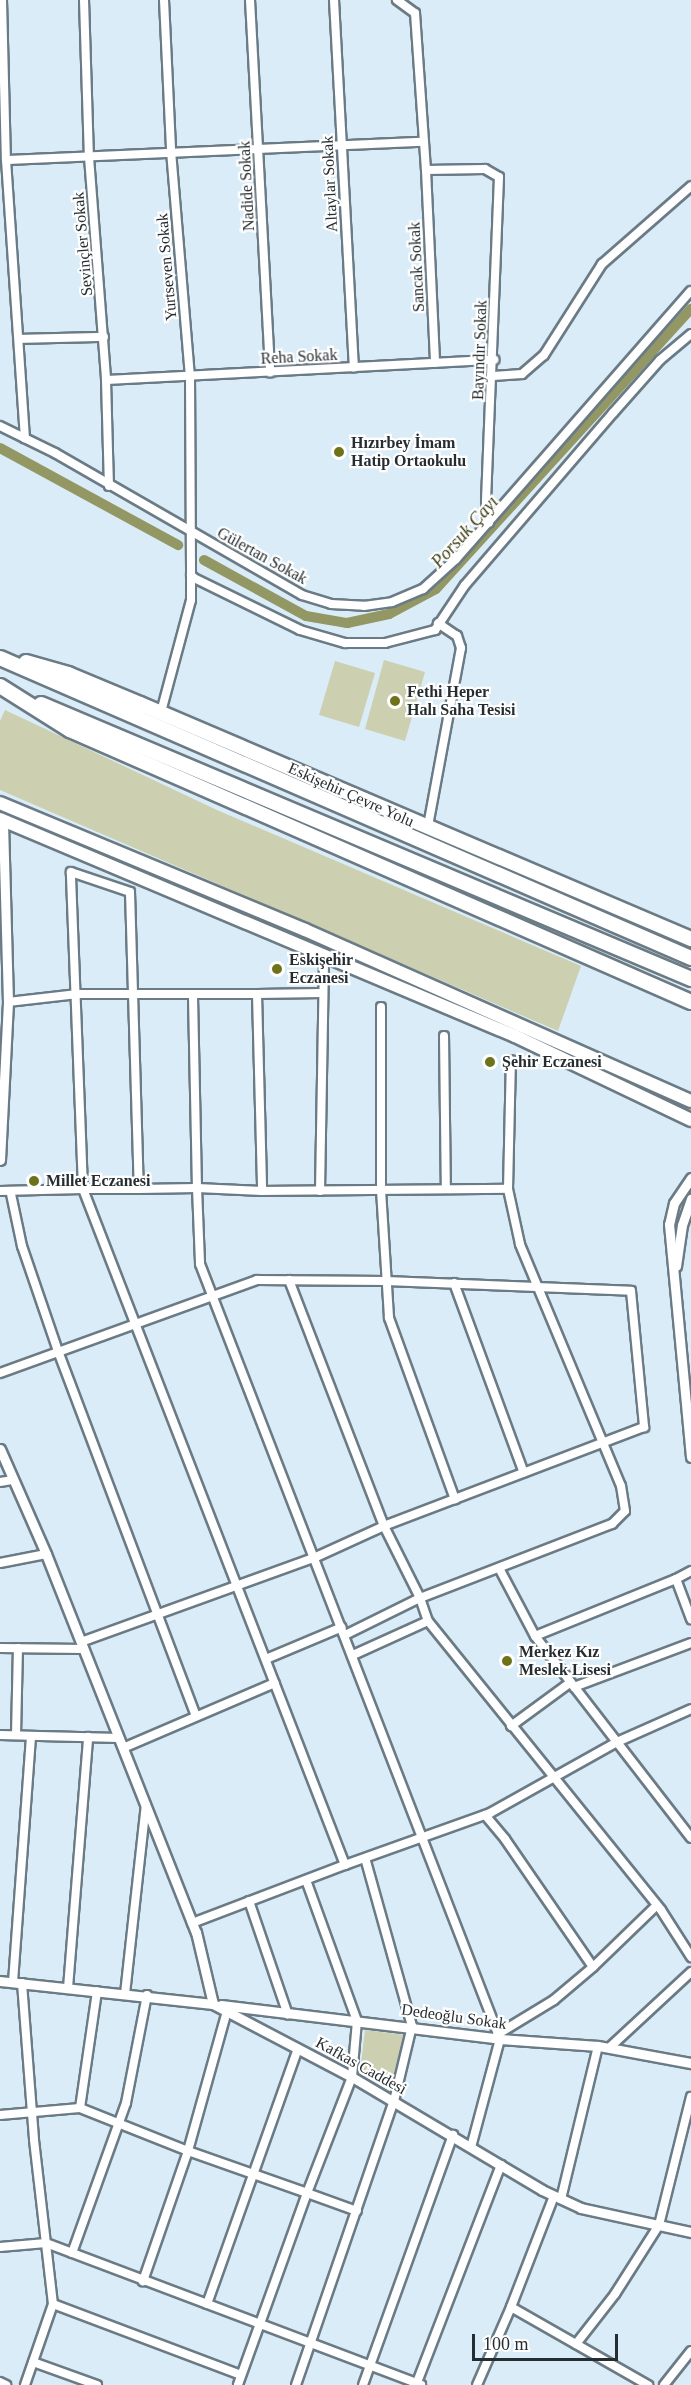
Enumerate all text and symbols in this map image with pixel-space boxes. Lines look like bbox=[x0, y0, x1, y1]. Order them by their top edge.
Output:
street label: Altaylar Sokak bbox=[318, 135, 342, 233]
street label: Nadide Sokak bbox=[235, 140, 259, 232]
street label: Sevinçler Sokak bbox=[69, 191, 97, 297]
street label: Yurtseven Sokak bbox=[153, 212, 181, 322]
street label: Sancak Sokak bbox=[405, 221, 429, 313]
street label: Bayındır Sokak bbox=[469, 300, 491, 400]
street label: Reha Sokak bbox=[260, 345, 338, 369]
place label: Hızırbey İmam Hatip Ortaokulu bbox=[351, 433, 466, 471]
marker: Hızırbey İmam Hatip Ortaokulu bbox=[332, 445, 346, 459]
water label: Porsuk Çayı bbox=[427, 492, 503, 572]
street label: Gülertan Sokak bbox=[214, 523, 310, 589]
place label: Fethi Heper Halı Saha Tesisi bbox=[407, 682, 516, 720]
marker: Fethi Heper Halı Saha Tesisi bbox=[388, 694, 402, 708]
street label: Eskişehir Çevre Yolu bbox=[285, 759, 417, 831]
place label: Eskişehir Eczanesi bbox=[289, 950, 353, 988]
marker: Eskişehir Eczanesi bbox=[270, 962, 284, 976]
place label: Şehir Eczanesi bbox=[502, 1052, 602, 1072]
marker: Şehir Eczanesi bbox=[483, 1055, 497, 1069]
place label: Millet Eczanesi bbox=[46, 1171, 150, 1191]
marker: Millet Eczanesi bbox=[27, 1174, 41, 1188]
place label: Merkez Kız Meslek Lisesi bbox=[519, 1642, 611, 1680]
marker: Merkez Kız Meslek Lisesi bbox=[500, 1654, 514, 1668]
street label: Dedeoğlu Sokak bbox=[400, 2000, 508, 2034]
street label: Kafkas Caddesi bbox=[312, 2033, 410, 2099]
scale bar bbox=[475, 2322, 620, 2360]
text: 100 m bbox=[483, 2334, 529, 2354]

